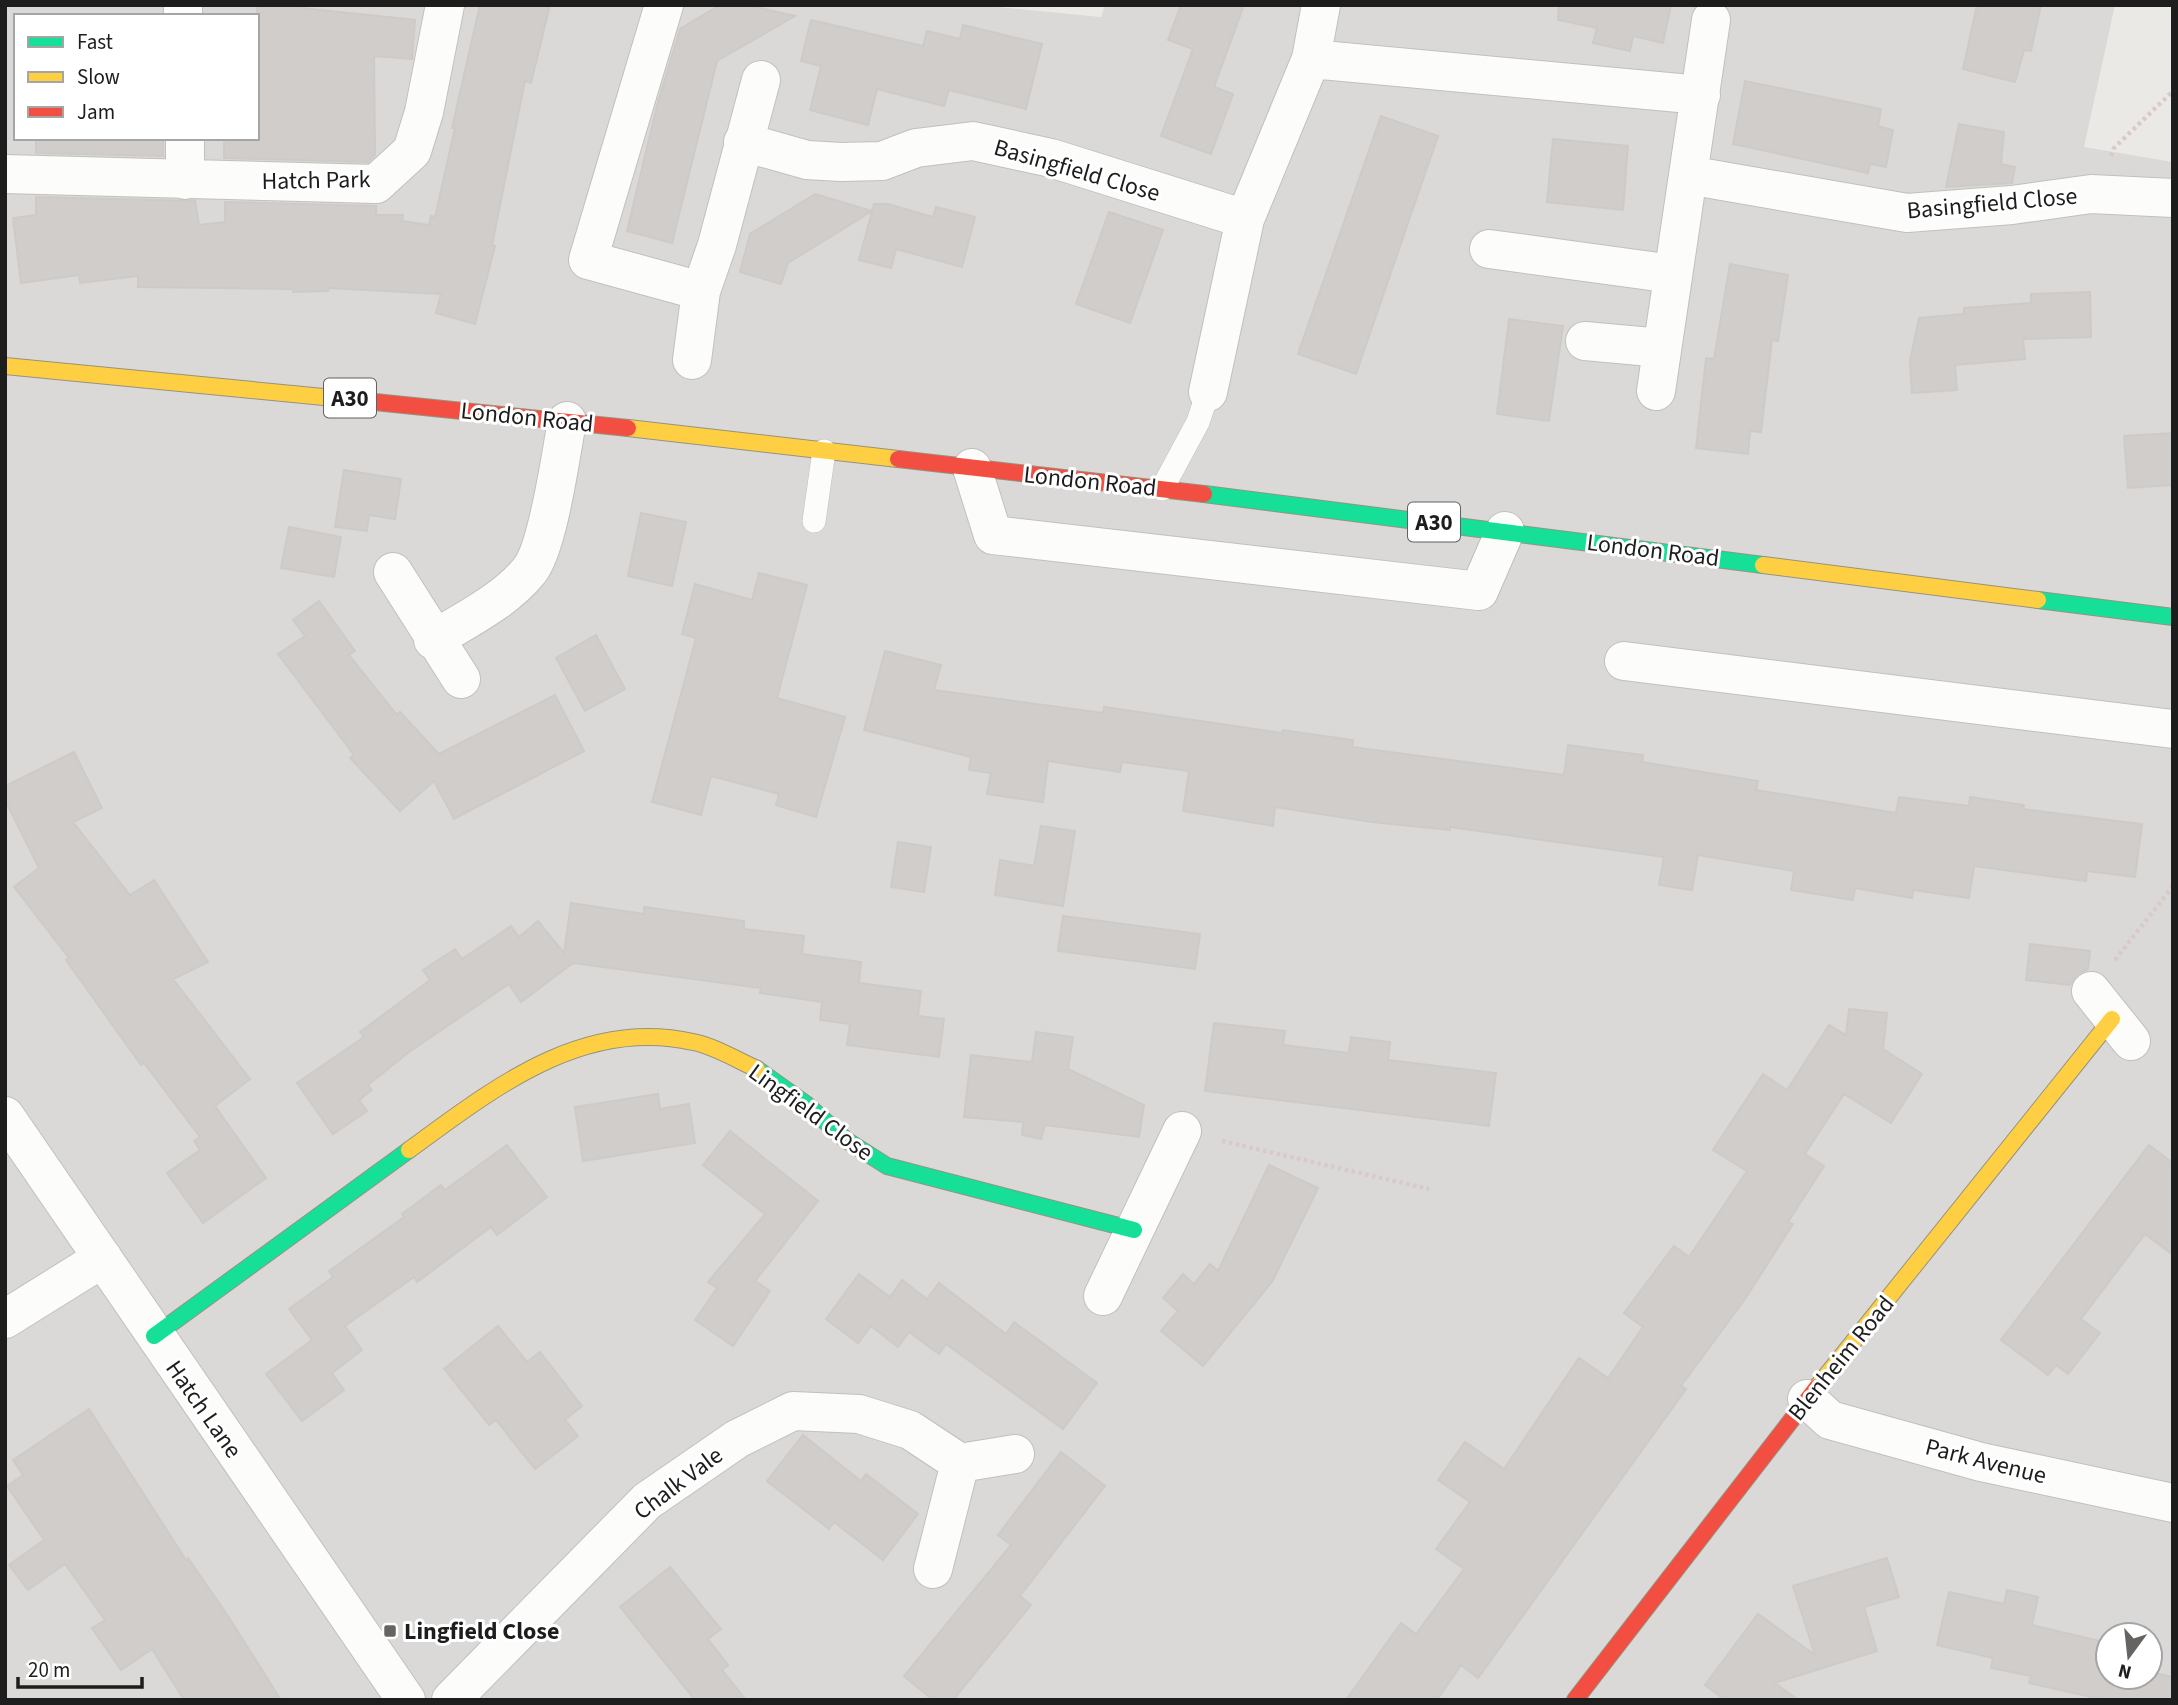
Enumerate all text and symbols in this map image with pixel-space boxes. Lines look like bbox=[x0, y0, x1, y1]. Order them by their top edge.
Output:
legend bbox=[14, 14, 259, 140]
text: Fast bbox=[77, 27, 113, 57]
text: Slow bbox=[77, 62, 120, 92]
text: Jam bbox=[77, 97, 115, 127]
street label: Basingfield Close bbox=[990, 130, 1164, 211]
street label: Hatch Park bbox=[261, 162, 371, 199]
street label: Basingfield Close bbox=[1905, 179, 2079, 228]
road number: A30 bbox=[324, 378, 376, 418]
street label: London Road bbox=[459, 393, 595, 442]
street label: London Road bbox=[1022, 457, 1158, 506]
road number: A30 bbox=[1408, 502, 1460, 542]
street label: London Road bbox=[1585, 525, 1721, 576]
street label: Lingfield Close bbox=[741, 1055, 880, 1170]
street label: Blenheim Road bbox=[1780, 1288, 1903, 1429]
street label: Hatch Lane bbox=[157, 1353, 250, 1466]
street label: Park Avenue bbox=[1922, 1430, 2050, 1493]
street label: Chalk Vale bbox=[626, 1438, 730, 1529]
place label: Lingfield Close bbox=[404, 1614, 559, 1649]
north arrow bbox=[2094, 1621, 2164, 1691]
marker: Lingfield Close bbox=[382, 1623, 398, 1639]
scale bar bbox=[18, 1646, 142, 1690]
text: 20 m bbox=[28, 1655, 70, 1685]
text: N bbox=[2115, 1656, 2135, 1686]

